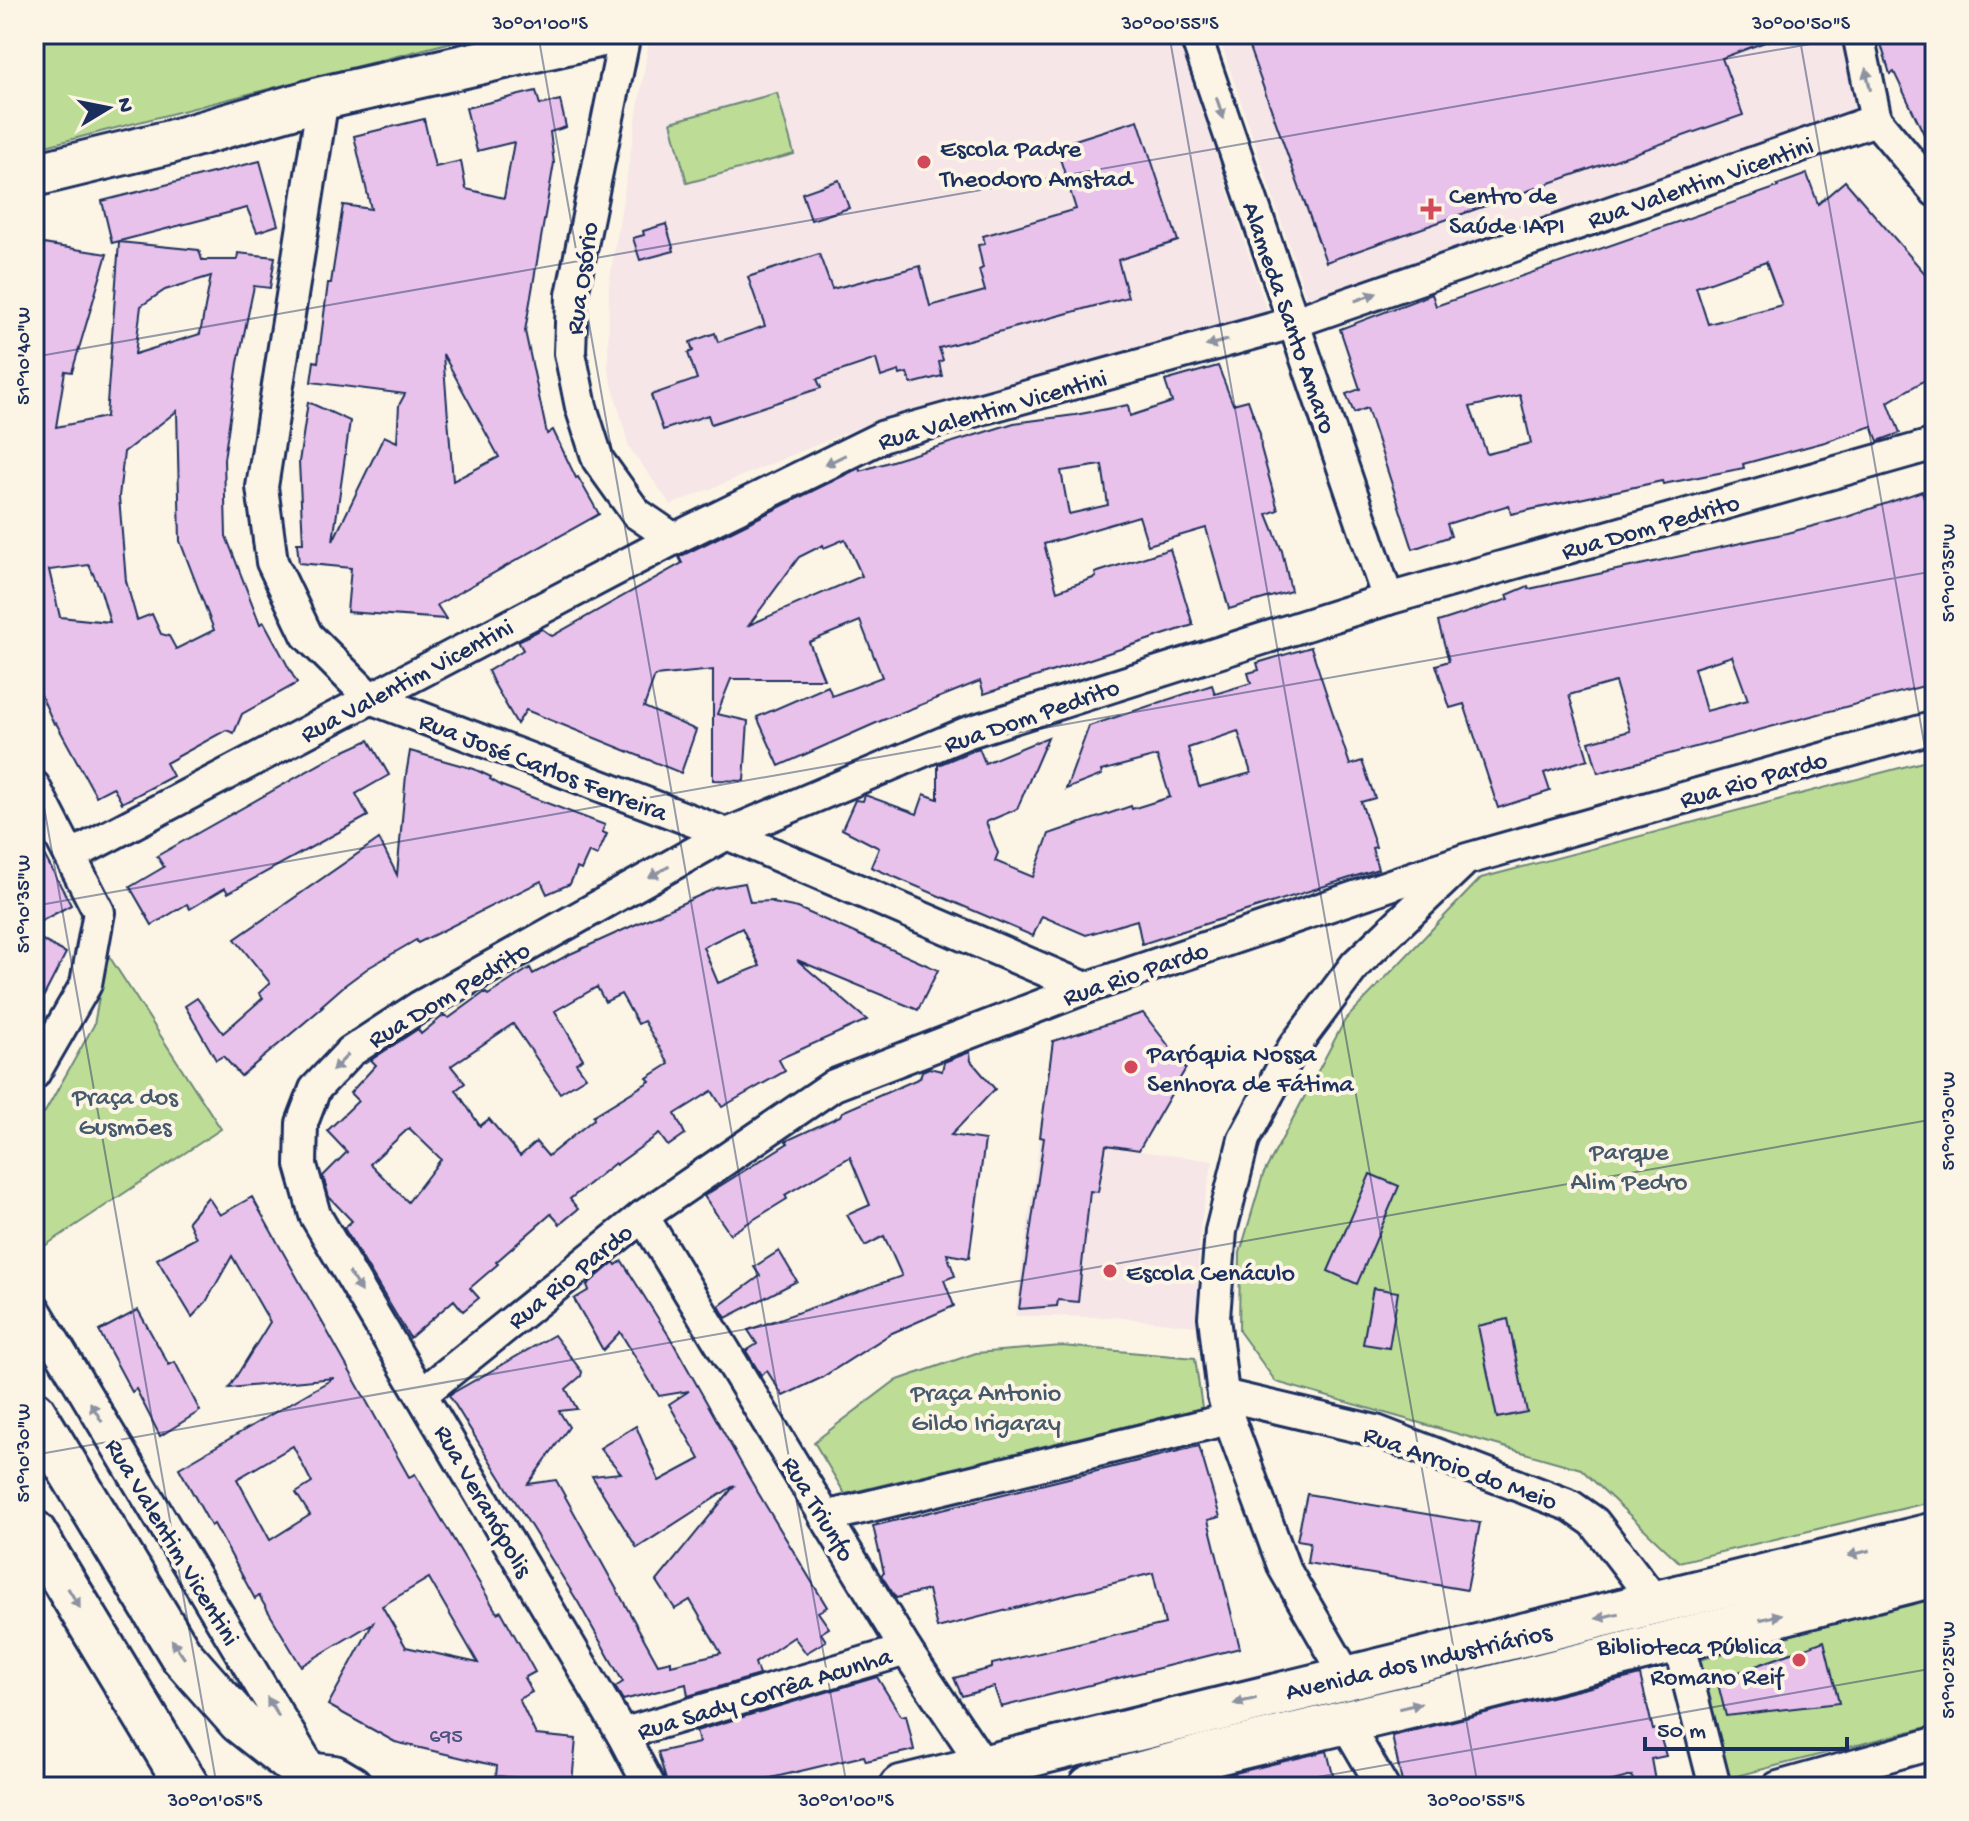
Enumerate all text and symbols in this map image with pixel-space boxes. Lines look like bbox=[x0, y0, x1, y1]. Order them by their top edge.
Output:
text: 30°01'00"S bbox=[491, 14, 588, 37]
text: 30°00'55"S bbox=[1120, 14, 1219, 37]
text: 30°00'50"S bbox=[1751, 14, 1851, 37]
one-way arrow bbox=[1861, 67, 1874, 92]
north arrow bbox=[68, 68, 148, 148]
text: N bbox=[110, 96, 138, 115]
one-way arrow bbox=[1214, 96, 1226, 120]
street label: Rua Valentim Vicentini bbox=[1585, 132, 1818, 238]
place label: Escola Padre Theodoro Amstad bbox=[938, 136, 1134, 197]
marker: Escola Padre Theodoro Amstad bbox=[915, 153, 933, 171]
place label: Centro de Saúde IAPI bbox=[1449, 183, 1565, 244]
street label: Alameda Santo Amaro bbox=[1232, 198, 1341, 439]
marker: Centro de Saúde IAPI bbox=[1420, 198, 1442, 220]
street label: Rua Osório bbox=[561, 220, 608, 337]
one-way arrow bbox=[1354, 290, 1378, 303]
text: 51°10'40"W bbox=[14, 307, 37, 405]
one-way arrow bbox=[1204, 338, 1229, 350]
street label: Rua Valentim Vicentini bbox=[875, 365, 1111, 460]
one-way arrow bbox=[823, 453, 847, 467]
street label: Rua Dom Pedrito bbox=[1559, 489, 1744, 570]
text: 51°10'35"W bbox=[1939, 524, 1962, 622]
street label: Rua Valentim Vicentini bbox=[296, 614, 520, 752]
street label: Rua Dom Pedrito bbox=[941, 674, 1124, 763]
street label: Rua José Carlos Ferreira bbox=[414, 708, 672, 831]
street label: Rua Rio Pardo bbox=[1677, 746, 1832, 818]
text: 51°10'35"W bbox=[14, 855, 37, 953]
one-way arrow bbox=[648, 865, 670, 879]
street label: Rua Dom Pedrito bbox=[364, 936, 537, 1057]
street label: Rua Rio Pardo bbox=[1060, 937, 1213, 1016]
place label: Paróquia Nossa Senhora de Fátima bbox=[1146, 1041, 1355, 1102]
one-way arrow bbox=[331, 1053, 350, 1072]
marker: Paróquia Nossa Senhora de Fátima bbox=[1122, 1058, 1140, 1076]
text: 51°10'30"W bbox=[1939, 1071, 1962, 1171]
park label: Praça dos Gusmões bbox=[71, 1084, 179, 1145]
park label: Parque Alim Pedro bbox=[1570, 1139, 1688, 1200]
street label: Rua Rio Pardo bbox=[503, 1219, 641, 1338]
place label: Escola Cenáculo bbox=[1126, 1260, 1295, 1291]
marker: Escola Cenáculo bbox=[1101, 1262, 1119, 1280]
one-way arrow bbox=[348, 1271, 362, 1293]
park label: Praça Antonio Gildo Irigaray bbox=[910, 1380, 1061, 1441]
one-way arrow bbox=[90, 1401, 104, 1423]
text: 51°10'30"W bbox=[14, 1403, 37, 1503]
street label: Rua Veranópolis bbox=[425, 1420, 538, 1585]
street label: Rua Arroio do Meio bbox=[1358, 1421, 1561, 1520]
street label: Rua Valentim Vicentini bbox=[96, 1434, 244, 1653]
street label: Rua Triunfo bbox=[773, 1452, 860, 1569]
one-way arrow bbox=[1847, 1548, 1872, 1560]
one-way arrow bbox=[67, 1587, 81, 1609]
one-way arrow bbox=[1594, 1610, 1619, 1622]
one-way arrow bbox=[1759, 1610, 1784, 1623]
street label: Avenida dos Industriários bbox=[1283, 1618, 1556, 1710]
text: 51°10'25"W bbox=[1939, 1621, 1962, 1719]
place label: Biblioteca Pública Romano Reif bbox=[1596, 1634, 1785, 1695]
one-way arrow bbox=[171, 1638, 186, 1660]
street label: Rua Sady Corrêa Acunha bbox=[634, 1642, 898, 1750]
marker: Biblioteca Pública Romano Reif bbox=[1790, 1651, 1808, 1669]
one-way arrow bbox=[266, 1696, 280, 1718]
one-way arrow bbox=[1232, 1696, 1257, 1708]
one-way arrow bbox=[1398, 1700, 1423, 1712]
scale bar bbox=[1645, 1701, 1847, 1751]
text: 50 m bbox=[1657, 1718, 1706, 1747]
house number: 695 bbox=[429, 1725, 463, 1751]
text: 30°01'05"S bbox=[167, 1791, 263, 1814]
text: 30°01'00"S bbox=[797, 1791, 894, 1814]
text: 30°00'55"S bbox=[1426, 1791, 1525, 1814]

